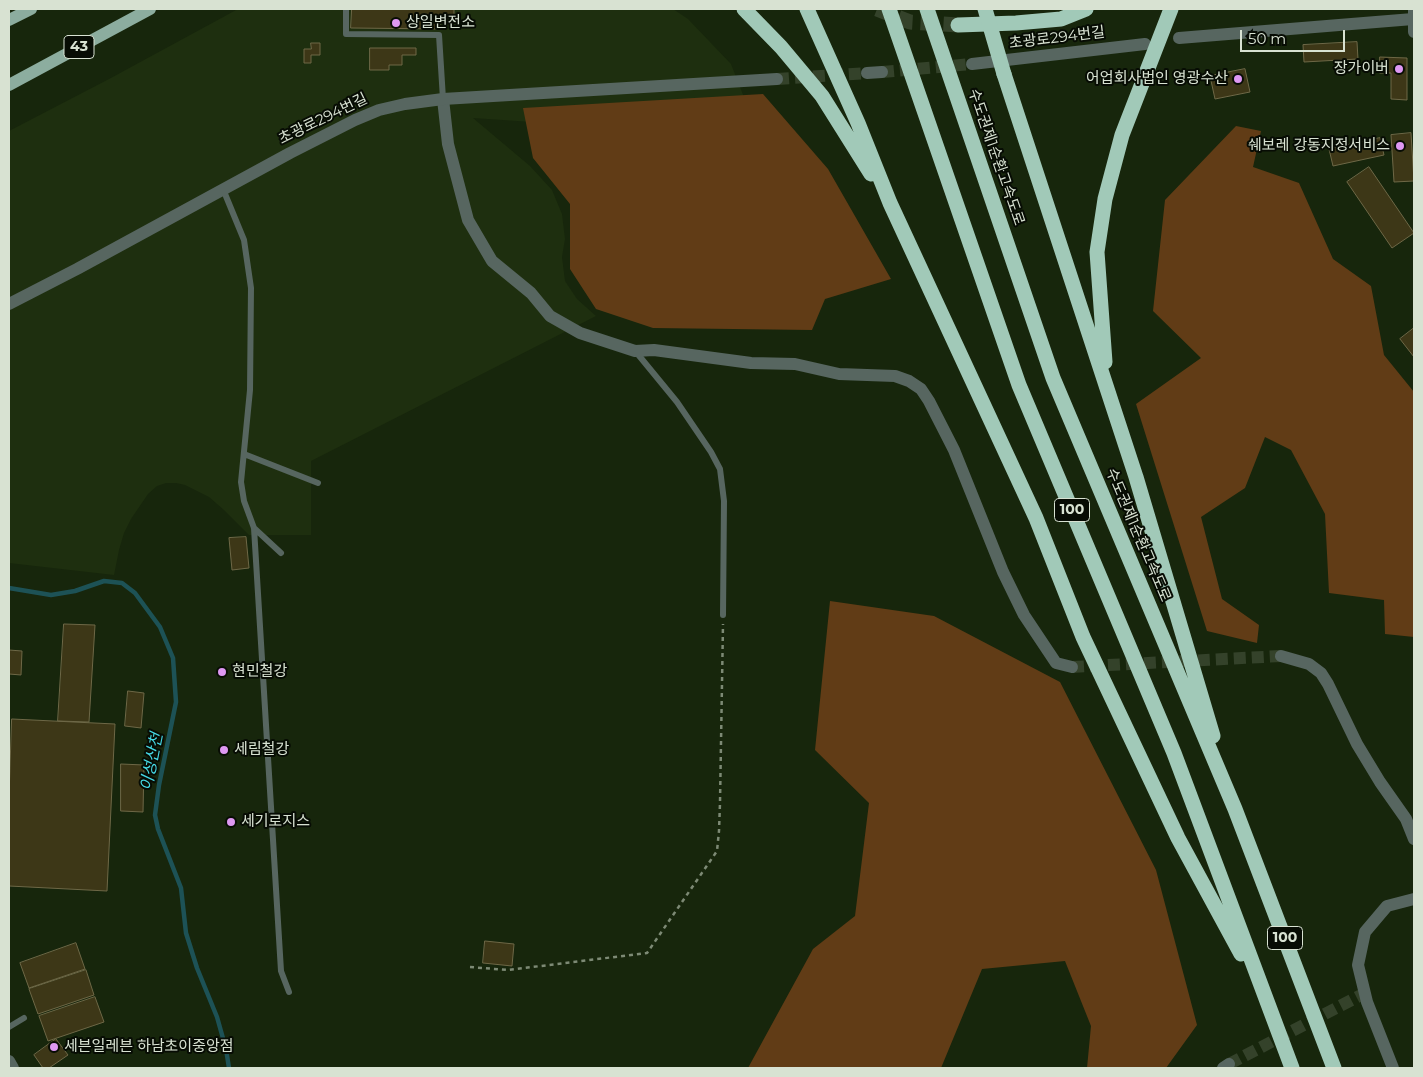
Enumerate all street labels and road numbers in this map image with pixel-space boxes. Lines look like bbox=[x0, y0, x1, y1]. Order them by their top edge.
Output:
street label: 초광로294번길 bbox=[1008, 23, 1106, 53]
road number: 43 bbox=[64, 36, 94, 58]
street label: 수도권제1순환고속도로 bbox=[964, 86, 1028, 228]
street label: 초광로294번길 bbox=[276, 90, 370, 148]
street label: 수도권제1순환고속도로 bbox=[1102, 465, 1174, 605]
road number: 100 bbox=[1054, 498, 1090, 522]
road number: 100 bbox=[1268, 926, 1302, 950]

